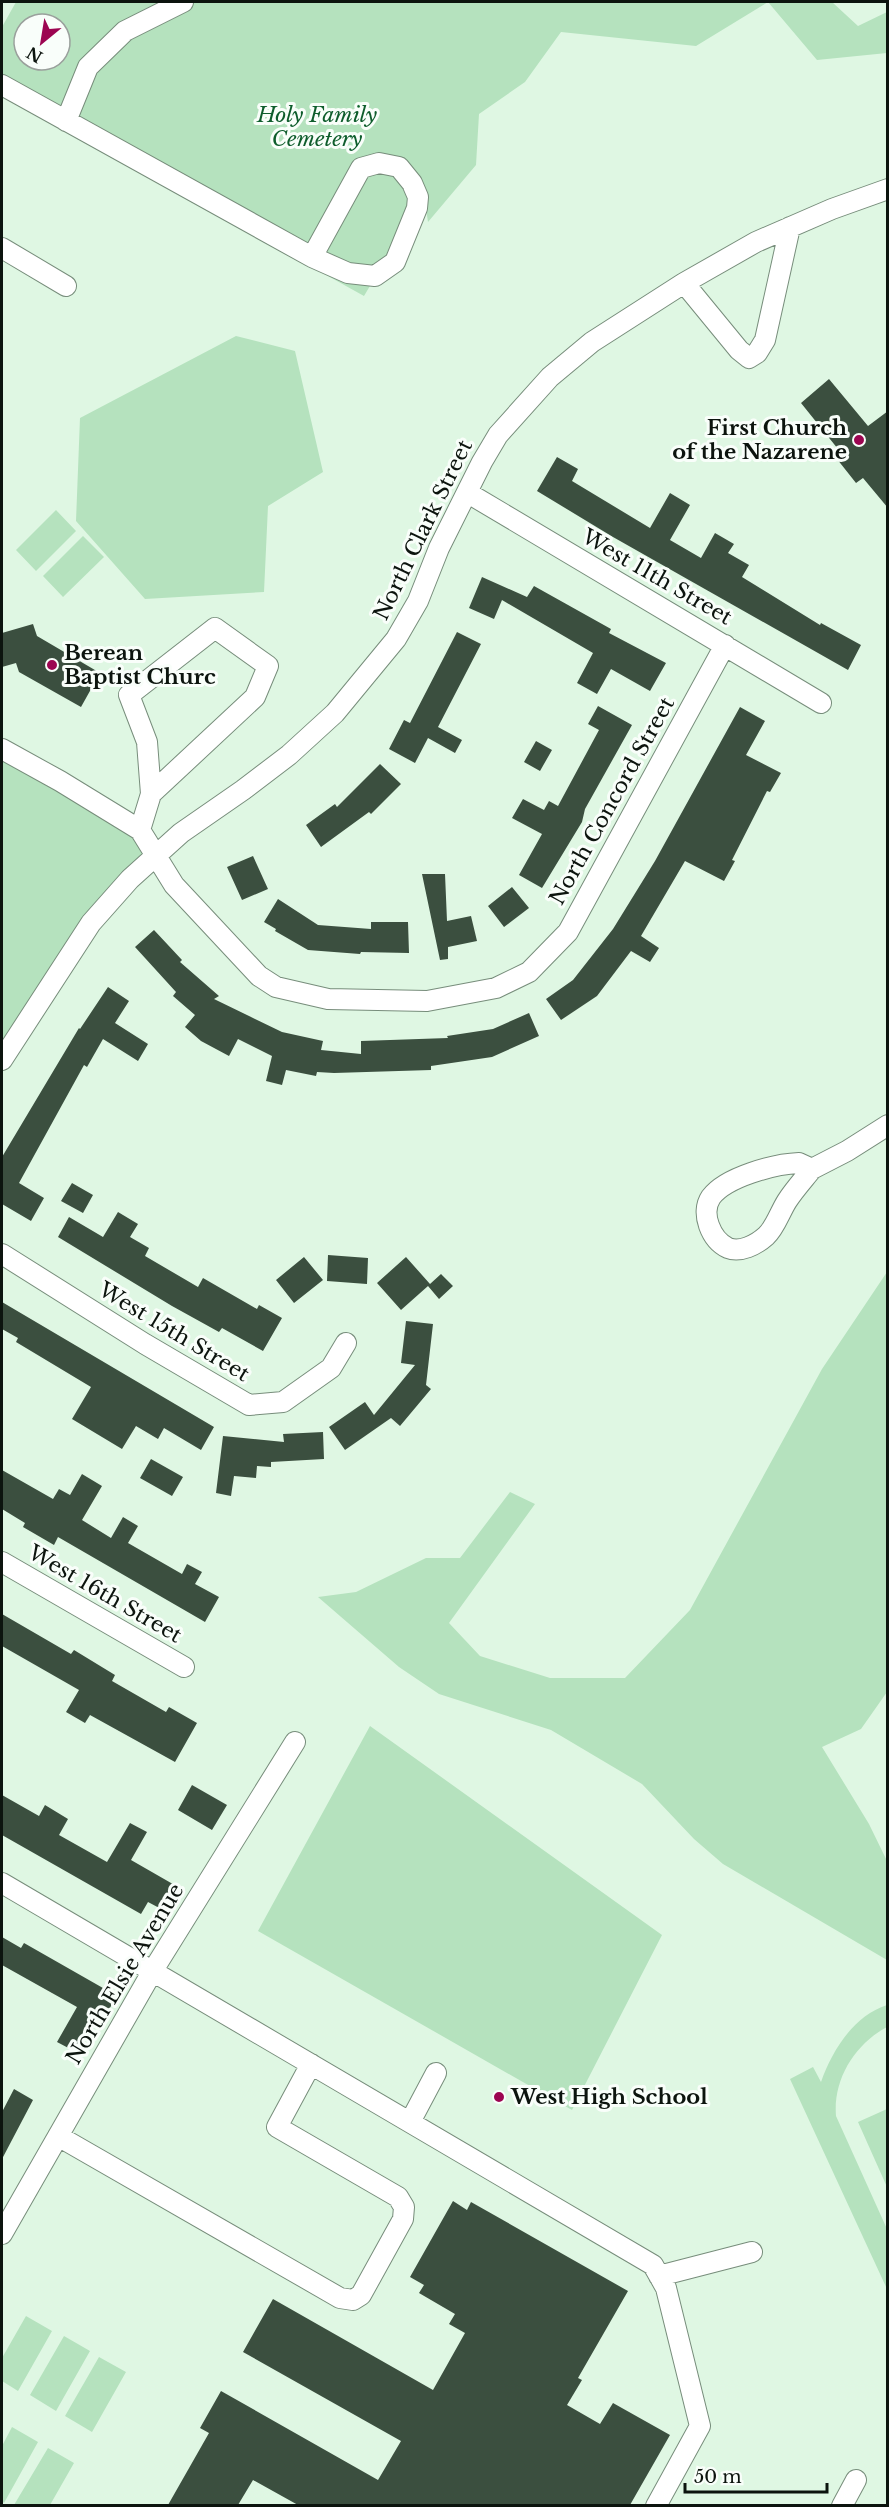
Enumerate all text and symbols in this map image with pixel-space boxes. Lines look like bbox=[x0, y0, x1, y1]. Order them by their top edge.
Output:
north arrow bbox=[12, 12, 72, 72]
text: N bbox=[23, 43, 46, 67]
park label: Holy Family Cemetery bbox=[256, 102, 377, 152]
place label: First Church of the Nazarene bbox=[672, 415, 847, 465]
marker: First Church of the Nazarene bbox=[852, 433, 866, 447]
street label: North Clark Street bbox=[368, 435, 478, 625]
street label: West 11th Street bbox=[576, 523, 737, 631]
place label: Berean Baptist Churc bbox=[64, 640, 216, 690]
marker: Berean Baptist Churc bbox=[45, 658, 59, 672]
street label: North Concord Street bbox=[544, 692, 680, 909]
street label: West 15th Street bbox=[93, 1276, 254, 1387]
street label: West 16th Street bbox=[23, 1539, 186, 1649]
street label: North Elsie Avenue bbox=[61, 1879, 189, 2069]
place label: West High School bbox=[510, 2084, 708, 2110]
marker: West High School bbox=[492, 2090, 506, 2104]
scale bar bbox=[685, 2456, 828, 2494]
text: 50 m bbox=[694, 2466, 742, 2488]

